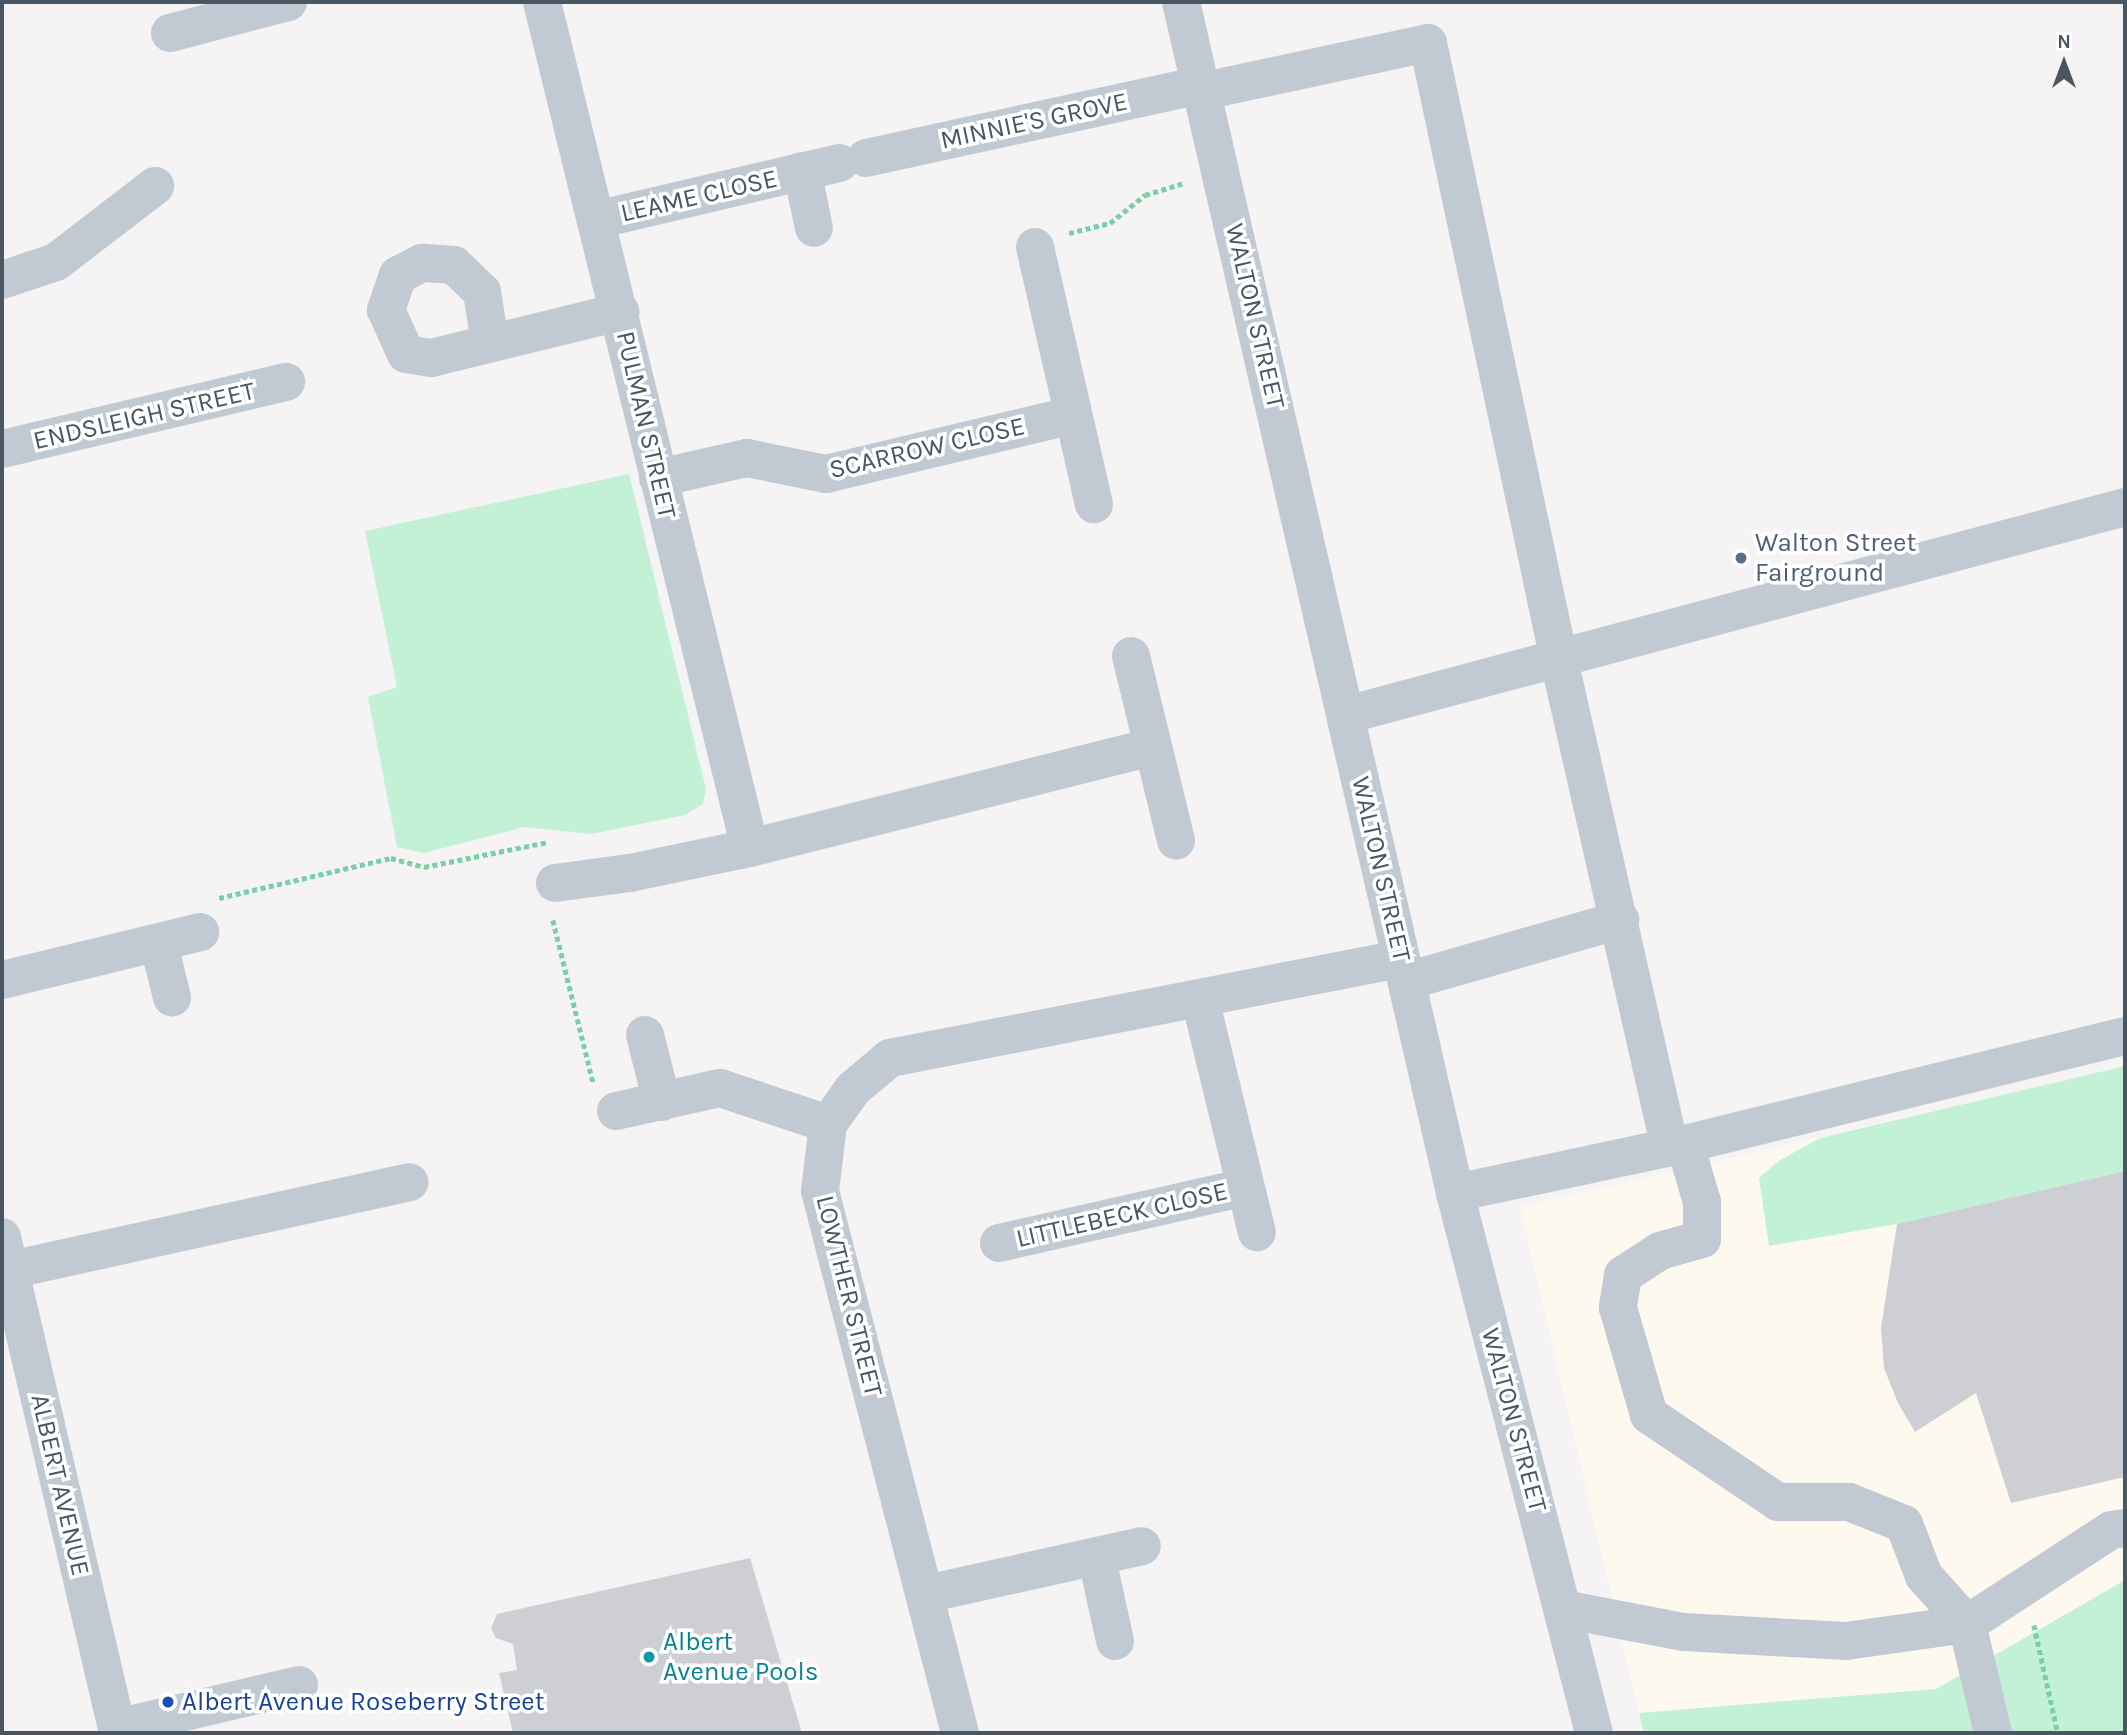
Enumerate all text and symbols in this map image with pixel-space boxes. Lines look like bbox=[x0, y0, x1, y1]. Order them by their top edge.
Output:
north arrow bbox=[2029, 28, 2099, 98]
text: N bbox=[2057, 31, 2071, 53]
street label: MINNIE'S GROVE bbox=[938, 86, 1130, 156]
street label: LEAME CLOSE bbox=[618, 163, 780, 229]
street label: WALTON STREET bbox=[1219, 220, 1291, 412]
street label: PULMAN STREET bbox=[609, 328, 683, 522]
street label: ENDSLEIGH STREET bbox=[30, 375, 258, 457]
street label: SCARROW CLOSE bbox=[826, 410, 1028, 486]
place label: Walton Street Fairground bbox=[1755, 527, 1916, 588]
marker: Walton Street Fairground bbox=[1733, 550, 1749, 566]
street label: WALTON STREET bbox=[1345, 773, 1417, 965]
street label: LITTLEBECK CLOSE bbox=[1013, 1175, 1231, 1255]
street label: LOWTHER STREET bbox=[809, 1192, 889, 1400]
street label: WALTON STREET bbox=[1474, 1325, 1554, 1515]
street label: ALBERT AVENUE bbox=[24, 1391, 96, 1579]
place label: Albert Avenue Pools bbox=[663, 1626, 818, 1688]
marker: Albert Avenue Pools bbox=[641, 1649, 657, 1665]
place label: Albert Avenue Roseberry Street bbox=[182, 1686, 544, 1718]
marker: Albert Avenue Roseberry Street bbox=[160, 1694, 176, 1710]

